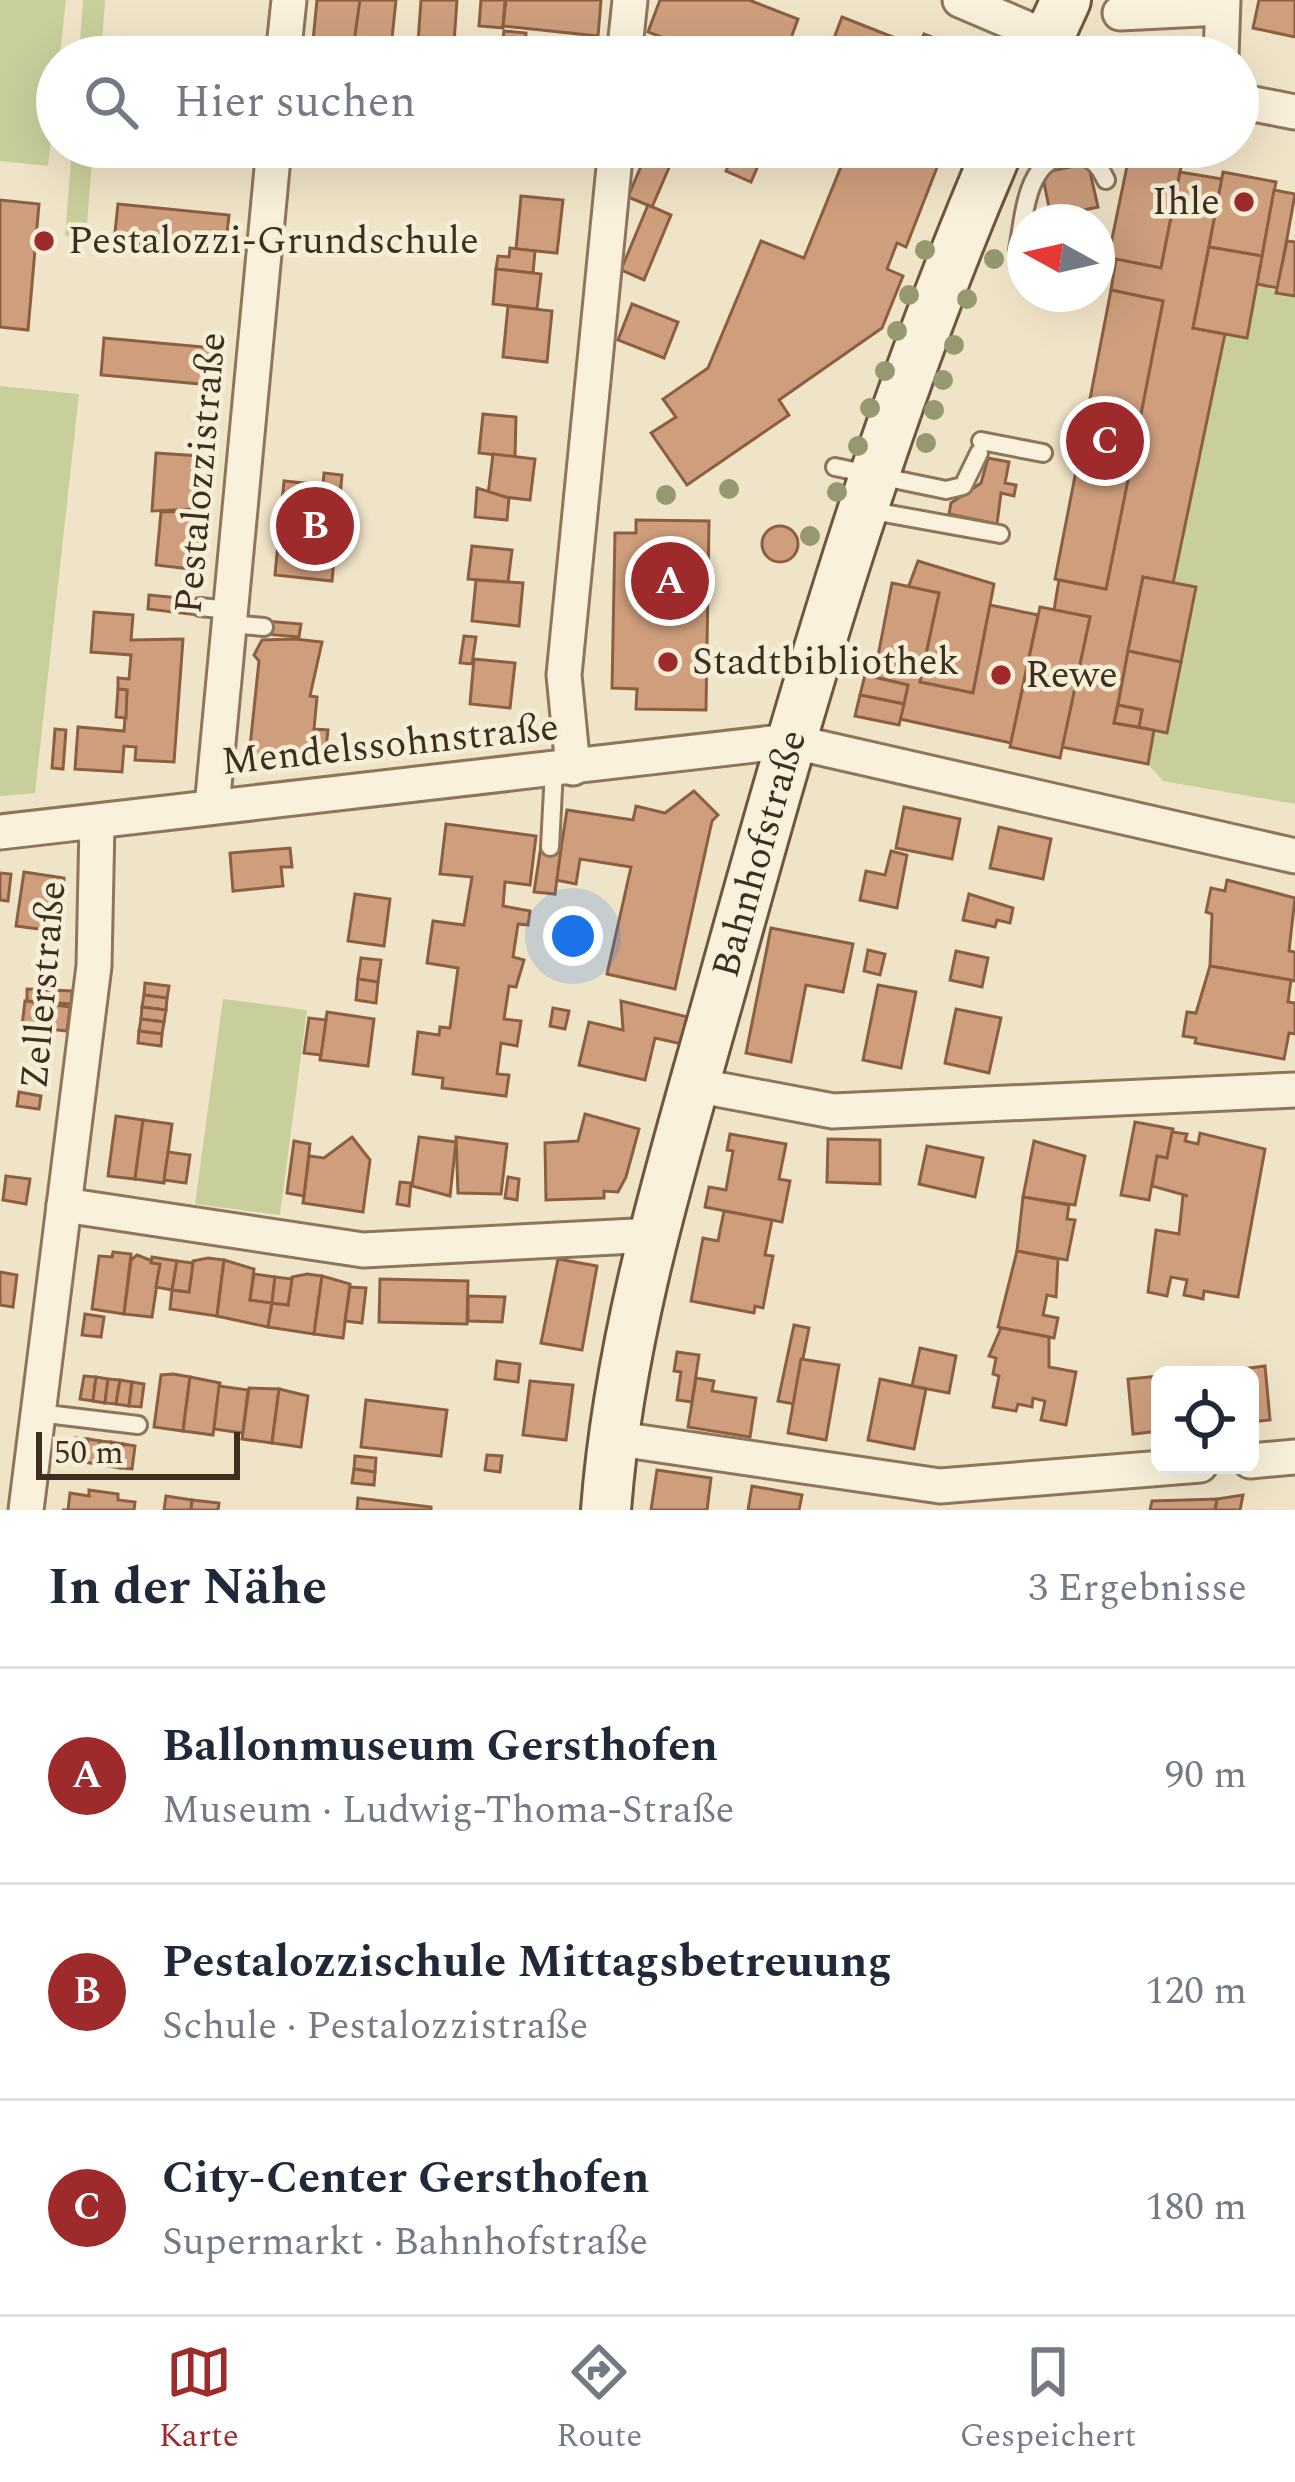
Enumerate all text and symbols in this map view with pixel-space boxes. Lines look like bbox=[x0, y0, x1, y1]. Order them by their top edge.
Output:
search box bbox=[36, 36, 1259, 168]
text: Hier suchen bbox=[174, 68, 416, 137]
icon: search bbox=[78, 69, 144, 135]
place label: Ihle bbox=[1152, 173, 1220, 232]
marker: Ihle bbox=[1231, 189, 1257, 215]
north arrow bbox=[1007, 204, 1115, 312]
place label: Pestalozzi-Grundschule bbox=[68, 212, 479, 271]
marker: Pestalozzi-Grundschule bbox=[31, 228, 57, 254]
street label: Pestalozzistraße bbox=[159, 330, 243, 616]
pin: C bbox=[1066, 396, 1144, 486]
pin: B bbox=[276, 481, 354, 571]
pin: A bbox=[631, 536, 709, 626]
place label: Stadtbibliothek bbox=[692, 633, 959, 692]
place label: Rewe bbox=[1025, 646, 1118, 705]
marker: Stadtbibliothek bbox=[655, 649, 681, 675]
marker: Rewe bbox=[988, 662, 1014, 688]
street label: Mendelssohnstraße bbox=[218, 698, 562, 792]
street label: Bahnhofstraße bbox=[696, 723, 823, 984]
street label: Zellerstraße bbox=[6, 879, 82, 1091]
your location bbox=[543, 906, 603, 966]
map controls bbox=[1151, 1366, 1259, 1474]
button: locate bbox=[1151, 1366, 1259, 1474]
scale bar bbox=[36, 1426, 240, 1479]
text: 50 m bbox=[54, 1428, 124, 1478]
text: In der Nähe bbox=[48, 1549, 327, 1627]
text: 3 Ergebnisse bbox=[1028, 1559, 1247, 1618]
text: Ballonmuseum Gersthofen bbox=[162, 1712, 718, 1781]
text: A bbox=[72, 1746, 102, 1805]
text: 90 m bbox=[1165, 1746, 1247, 1805]
text: Museum · Ludwig-Thoma-Straße bbox=[162, 1781, 734, 1840]
text: Pestalozzischule Mittagsbetreuung bbox=[162, 1928, 892, 1997]
text: B bbox=[73, 1962, 101, 2021]
text: 120 m bbox=[1145, 1962, 1247, 2021]
text: Schule · Pestalozzistraße bbox=[162, 1997, 588, 2056]
text: City-Center Gersthofen bbox=[162, 2144, 650, 2213]
text: C bbox=[73, 2178, 101, 2237]
text: 180 m bbox=[1145, 2178, 1247, 2237]
text: Supermarkt · Bahnhofstraße bbox=[162, 2213, 648, 2272]
tab: Karte bbox=[159, 2339, 239, 2461]
tab: Route bbox=[556, 2339, 642, 2461]
tab: Gespeichert bbox=[960, 2339, 1136, 2461]

